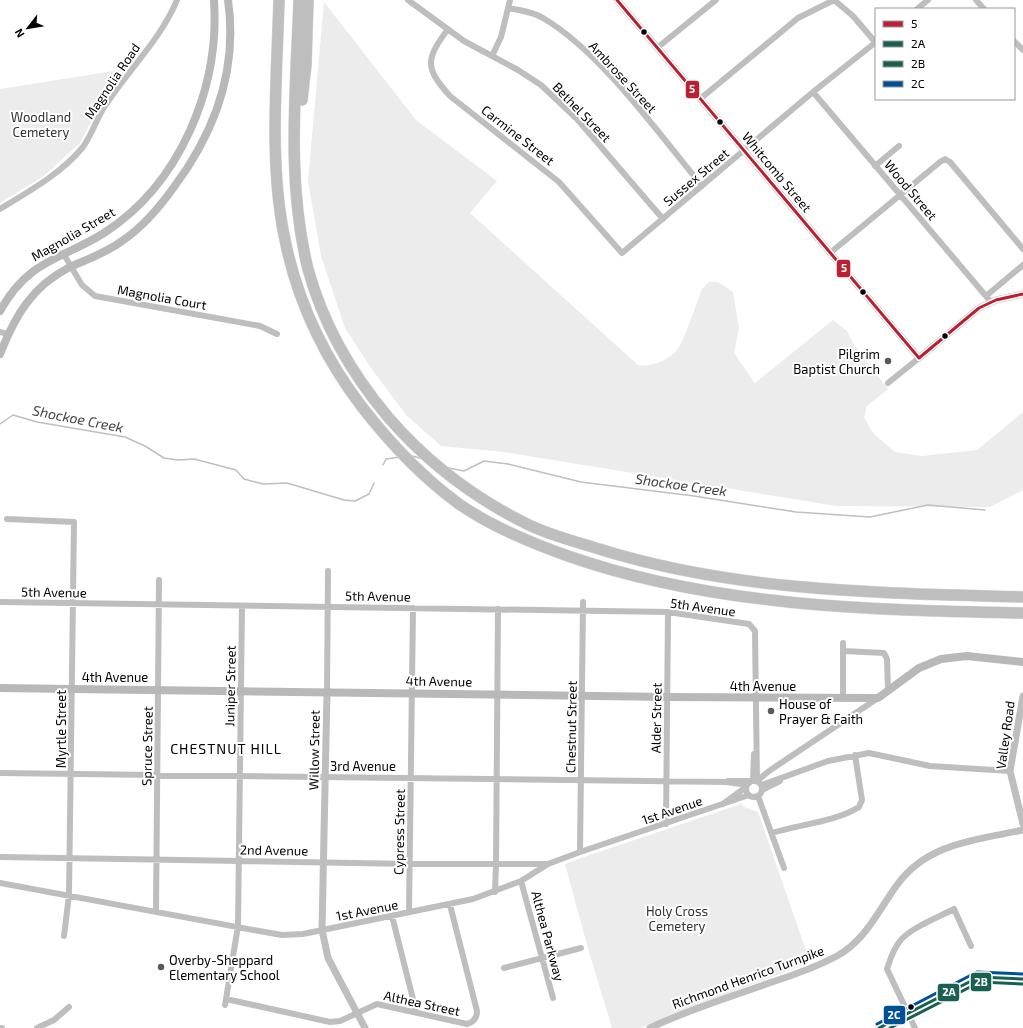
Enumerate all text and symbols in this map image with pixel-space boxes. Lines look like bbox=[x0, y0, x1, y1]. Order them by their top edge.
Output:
north arrow bbox=[8, 8, 48, 48]
legend bbox=[875, 8, 1015, 100]
text: 5 bbox=[911, 16, 917, 30]
text: N bbox=[11, 27, 27, 40]
unlabelled marker bbox=[639, 27, 649, 37]
text: 2A bbox=[911, 36, 926, 50]
street label: Ambrose Street bbox=[586, 38, 660, 116]
street label: Magnolia Road bbox=[81, 40, 143, 122]
text: 2B bbox=[911, 56, 925, 70]
text: 2C bbox=[911, 76, 925, 90]
street label: Bethel Street bbox=[549, 79, 615, 145]
line badge: 5 bbox=[685, 80, 700, 99]
text: 5 bbox=[689, 82, 695, 95]
street label: Carmine Street bbox=[478, 102, 558, 168]
park label: Woodland Cemetery bbox=[11, 109, 71, 140]
unlabelled marker bbox=[715, 117, 725, 127]
street label: Whitcomb Street bbox=[739, 129, 815, 215]
street label: Sussex Street bbox=[660, 145, 732, 209]
street label: Wood Street bbox=[881, 157, 941, 223]
street label: Magnolia Street bbox=[28, 204, 118, 264]
line badge: 5 bbox=[836, 259, 851, 278]
text: 5 bbox=[841, 261, 847, 274]
street label: Magnolia Court bbox=[116, 281, 208, 313]
unlabelled marker bbox=[858, 287, 868, 297]
unlabelled marker bbox=[940, 331, 950, 341]
place label: Pilgrim Baptist Church bbox=[793, 346, 880, 377]
marker: Pilgrim Baptist Church bbox=[883, 356, 893, 366]
water label: Shockoe Creek bbox=[31, 401, 125, 436]
water label: Shockoe Creek bbox=[634, 470, 728, 499]
street label: 5th Avenue bbox=[21, 583, 87, 601]
street label: 5th Avenue bbox=[345, 587, 411, 605]
street label: 5th Avenue bbox=[669, 595, 737, 619]
street label: Juniper Street bbox=[221, 645, 239, 727]
street label: 4th Avenue bbox=[82, 669, 148, 685]
street label: 4th Avenue bbox=[406, 672, 472, 690]
street label: 4th Avenue bbox=[730, 678, 796, 694]
street label: Chestnut Street bbox=[562, 681, 580, 773]
street label: Alder Street bbox=[647, 683, 665, 753]
street label: Myrtle Street bbox=[53, 690, 69, 768]
place label: House of Prayer & Faith bbox=[779, 696, 863, 727]
street label: Valley Road bbox=[992, 700, 1018, 770]
street label: Spruce Street bbox=[138, 706, 156, 786]
marker: House of Prayer & Faith bbox=[766, 706, 776, 716]
street label: Willow Street bbox=[305, 710, 323, 790]
district label: CHESTNUT HILL bbox=[170, 740, 282, 757]
street label: 3rd Avenue bbox=[330, 758, 396, 774]
street label: Cypress Street bbox=[390, 789, 408, 875]
street label: 1st Avenue bbox=[640, 792, 704, 828]
street label: 2nd Avenue bbox=[240, 841, 308, 859]
street label: Althea Parkway bbox=[528, 889, 568, 983]
street label: 1st Avenue bbox=[335, 896, 399, 924]
park label: Holy Cross Cemetery bbox=[646, 903, 708, 934]
street label: Richmond Henrico Turnpike bbox=[670, 942, 826, 1012]
place label: Overby-Sheppard Elementary School bbox=[169, 952, 280, 983]
marker: Overby-Sheppard Elementary School bbox=[156, 962, 166, 972]
line badge: 2B bbox=[970, 972, 992, 992]
text: 2B bbox=[974, 975, 988, 988]
line badge: 2A bbox=[937, 983, 960, 1002]
text: 2A bbox=[942, 985, 957, 998]
street label: Althea Street bbox=[382, 987, 462, 1019]
unlabelled marker bbox=[906, 1002, 916, 1012]
line badge: 2C bbox=[883, 1005, 906, 1025]
text: 2C bbox=[888, 1008, 901, 1021]

